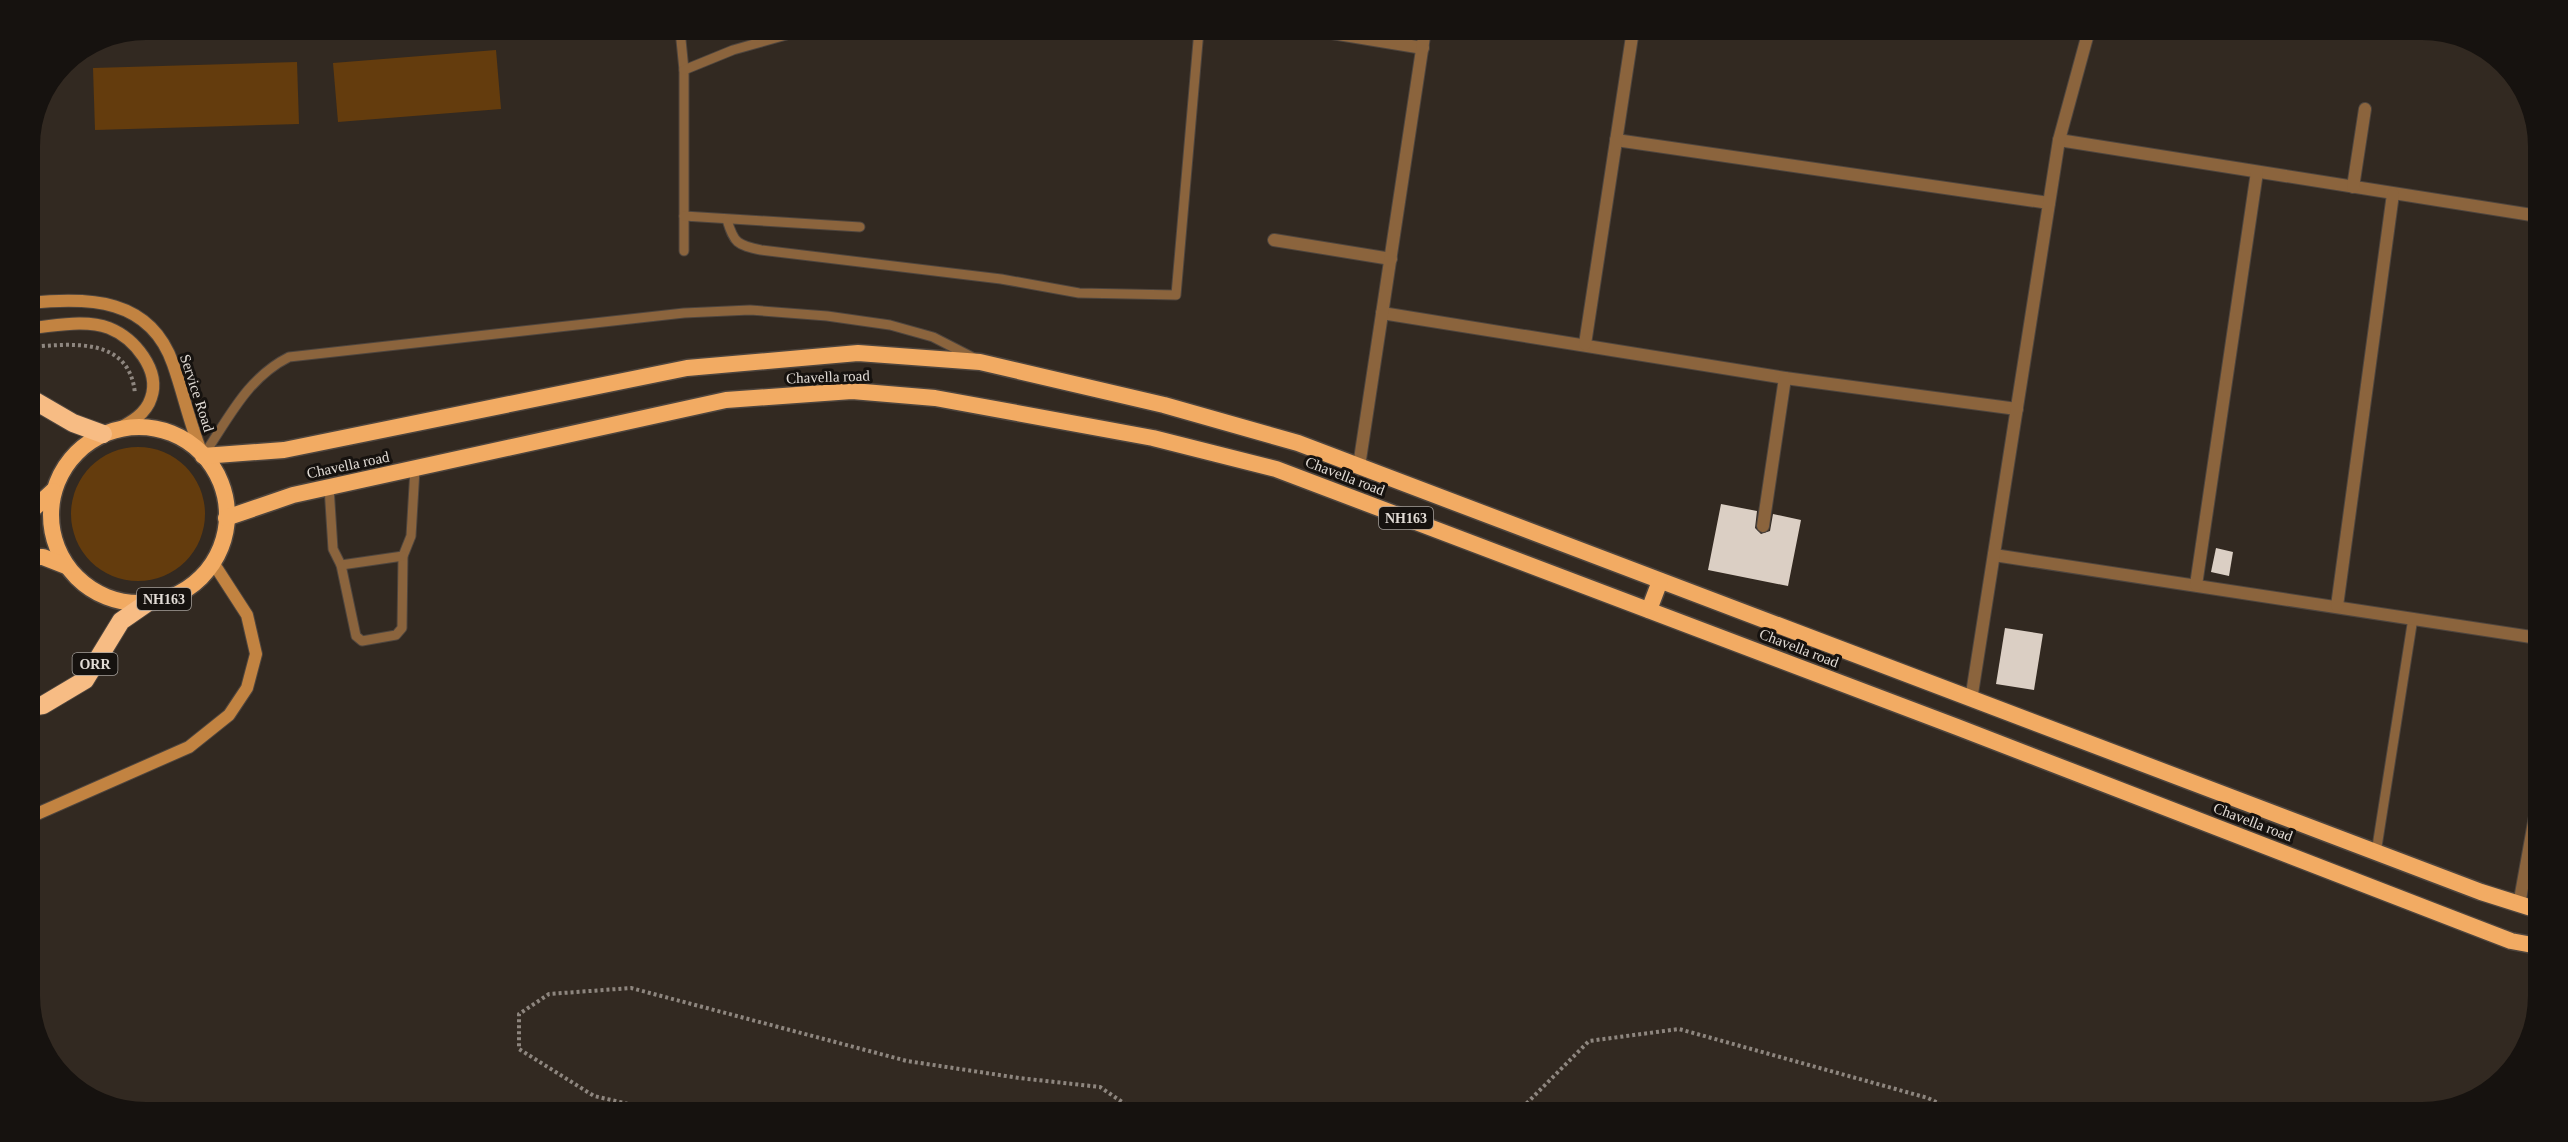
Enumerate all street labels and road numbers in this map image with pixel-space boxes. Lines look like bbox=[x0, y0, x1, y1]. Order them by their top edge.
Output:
street label: Service Road bbox=[177, 352, 217, 434]
street label: Chavella road bbox=[786, 368, 871, 386]
street label: Chavella road bbox=[305, 448, 391, 482]
street label: Chavella road bbox=[1303, 454, 1387, 499]
road number: NH163 bbox=[1379, 507, 1433, 529]
road number: NH163 bbox=[137, 588, 191, 610]
street label: Chavella road bbox=[1757, 626, 1841, 671]
road number: ORR bbox=[72, 653, 118, 675]
street label: Chavella road bbox=[2211, 800, 2295, 845]

